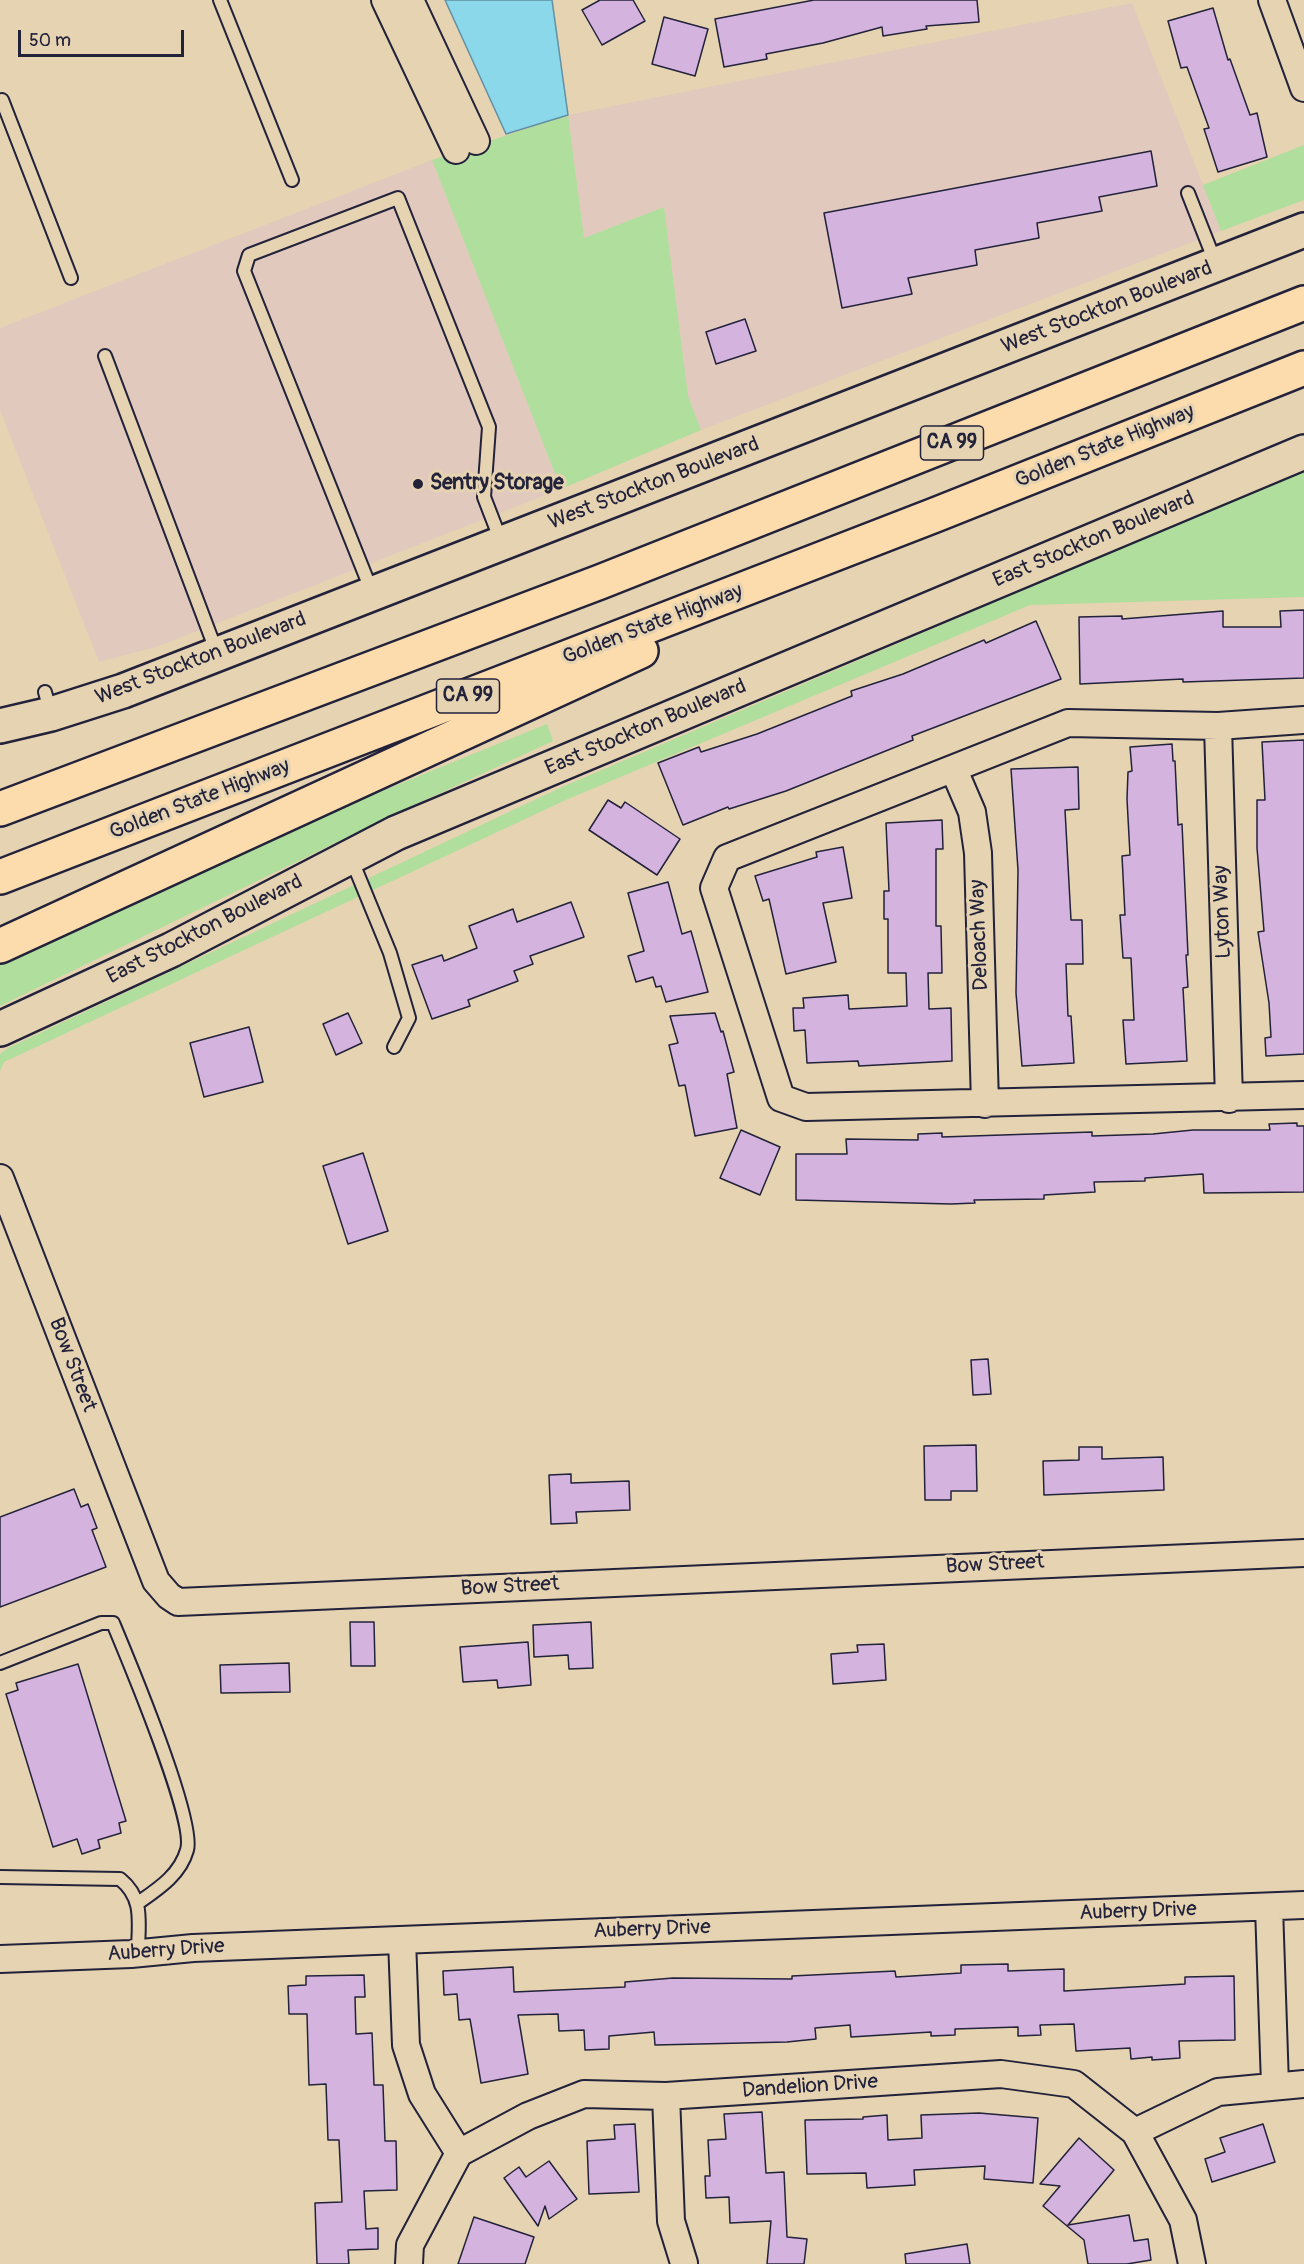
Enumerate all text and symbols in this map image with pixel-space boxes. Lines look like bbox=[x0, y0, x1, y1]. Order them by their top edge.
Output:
scale bar bbox=[21, 18, 188, 56]
text: 50 m bbox=[29, 29, 71, 52]
street label: West Stockton Boulevard bbox=[998, 256, 1216, 360]
street label: Golden State Highway bbox=[1012, 400, 1198, 494]
road number: CA 99 bbox=[920, 426, 984, 460]
street label: West Stockton Boulevard bbox=[545, 432, 763, 536]
place label: Sentry Storage bbox=[430, 471, 563, 497]
marker: Sentry Storage bbox=[411, 477, 425, 491]
street label: East Stockton Boulevard bbox=[990, 486, 1198, 594]
street label: Golden State Highway bbox=[559, 579, 747, 671]
street label: West Stockton Boulevard bbox=[92, 607, 310, 711]
street label: East Stockton Boulevard bbox=[542, 674, 750, 782]
road number: CA 99 bbox=[436, 679, 500, 713]
street label: Golden State Highway bbox=[106, 754, 294, 846]
street label: Lyton Way bbox=[1209, 865, 1237, 959]
street label: East Stockton Boulevard bbox=[103, 870, 307, 990]
street label: Deloach Way bbox=[965, 879, 995, 991]
street label: Bow Street bbox=[43, 1314, 101, 1416]
street label: Bow Street bbox=[945, 1550, 1045, 1580]
street label: Bow Street bbox=[460, 1572, 560, 1602]
street label: Auberry Drive bbox=[1079, 1897, 1197, 1927]
street label: Auberry Drive bbox=[593, 1915, 711, 1945]
street label: Auberry Drive bbox=[107, 1934, 225, 1968]
street label: Dandelion Drive bbox=[741, 2070, 879, 2104]

